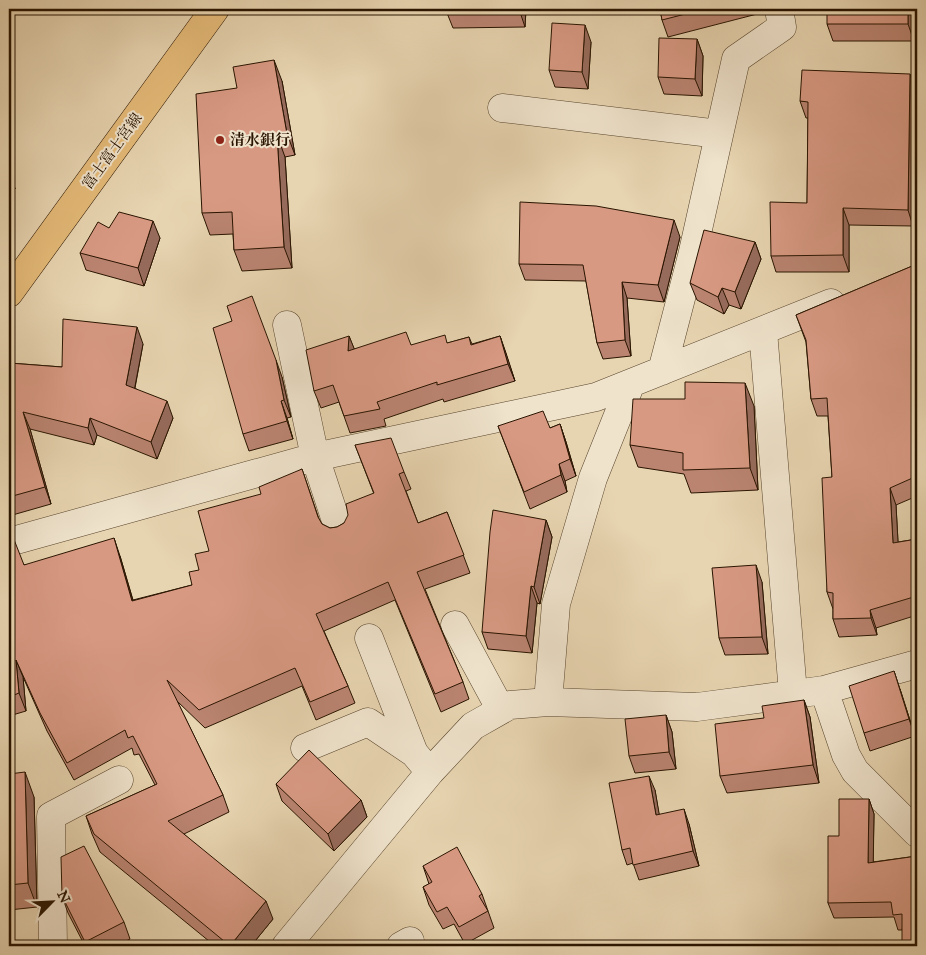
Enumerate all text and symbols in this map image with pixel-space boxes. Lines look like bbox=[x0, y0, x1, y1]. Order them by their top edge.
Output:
street label: 富士富士宮線 bbox=[78, 109, 146, 193]
place label: 清水銀行 bbox=[230, 131, 290, 149]
marker: 清水銀行 bbox=[214, 134, 226, 146]
north arrow bbox=[28, 878, 78, 928]
text: N bbox=[53, 888, 74, 906]

